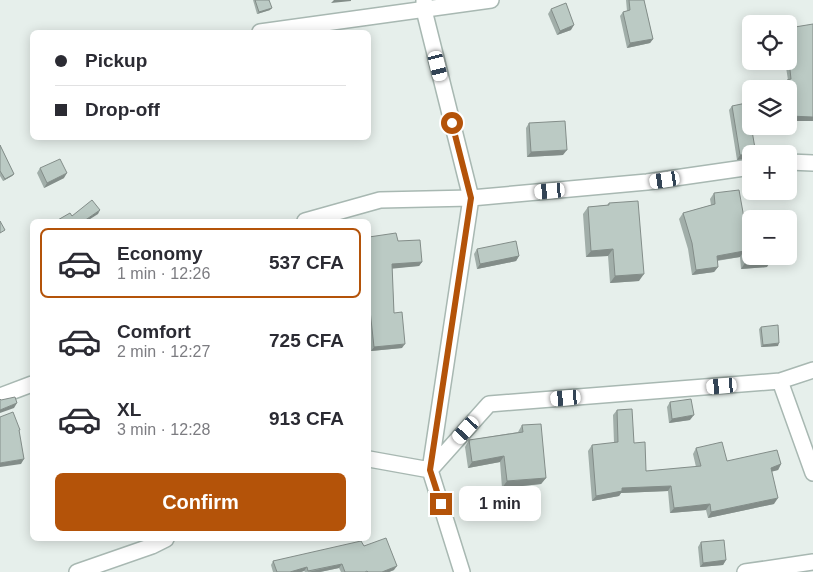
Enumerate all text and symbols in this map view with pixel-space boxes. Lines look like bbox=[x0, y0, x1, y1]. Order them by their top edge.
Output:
map controls bbox=[742, 15, 797, 265]
button: locate bbox=[742, 15, 797, 70]
text: Pickup bbox=[85, 50, 147, 71]
car bbox=[427, 50, 448, 82]
button: layers bbox=[742, 80, 797, 135]
text: Drop-off bbox=[85, 99, 160, 120]
route start bbox=[441, 112, 463, 134]
button: + bbox=[742, 145, 797, 200]
car bbox=[649, 170, 680, 190]
car bbox=[534, 182, 565, 200]
button: − bbox=[742, 210, 797, 265]
icon: car bbox=[57, 241, 102, 286]
text: Economy bbox=[117, 243, 203, 264]
text: 537 CFA bbox=[269, 252, 344, 273]
text: 1 min · 12:26 bbox=[117, 265, 210, 282]
icon: car bbox=[57, 319, 102, 364]
text: Comfort bbox=[117, 321, 191, 342]
text: 725 CFA bbox=[269, 330, 344, 351]
text: 2 min · 12:27 bbox=[117, 343, 210, 360]
car bbox=[706, 377, 737, 395]
car bbox=[550, 389, 581, 407]
icon: car bbox=[57, 397, 102, 442]
text: XL bbox=[117, 399, 141, 420]
text: 913 CFA bbox=[269, 408, 344, 429]
car bbox=[450, 414, 481, 446]
text: 3 min · 12:28 bbox=[117, 421, 210, 438]
button: Confirm bbox=[55, 473, 346, 531]
callout: 1 min bbox=[458, 486, 541, 522]
route end bbox=[430, 493, 452, 515]
text: 1 min bbox=[479, 495, 521, 512]

